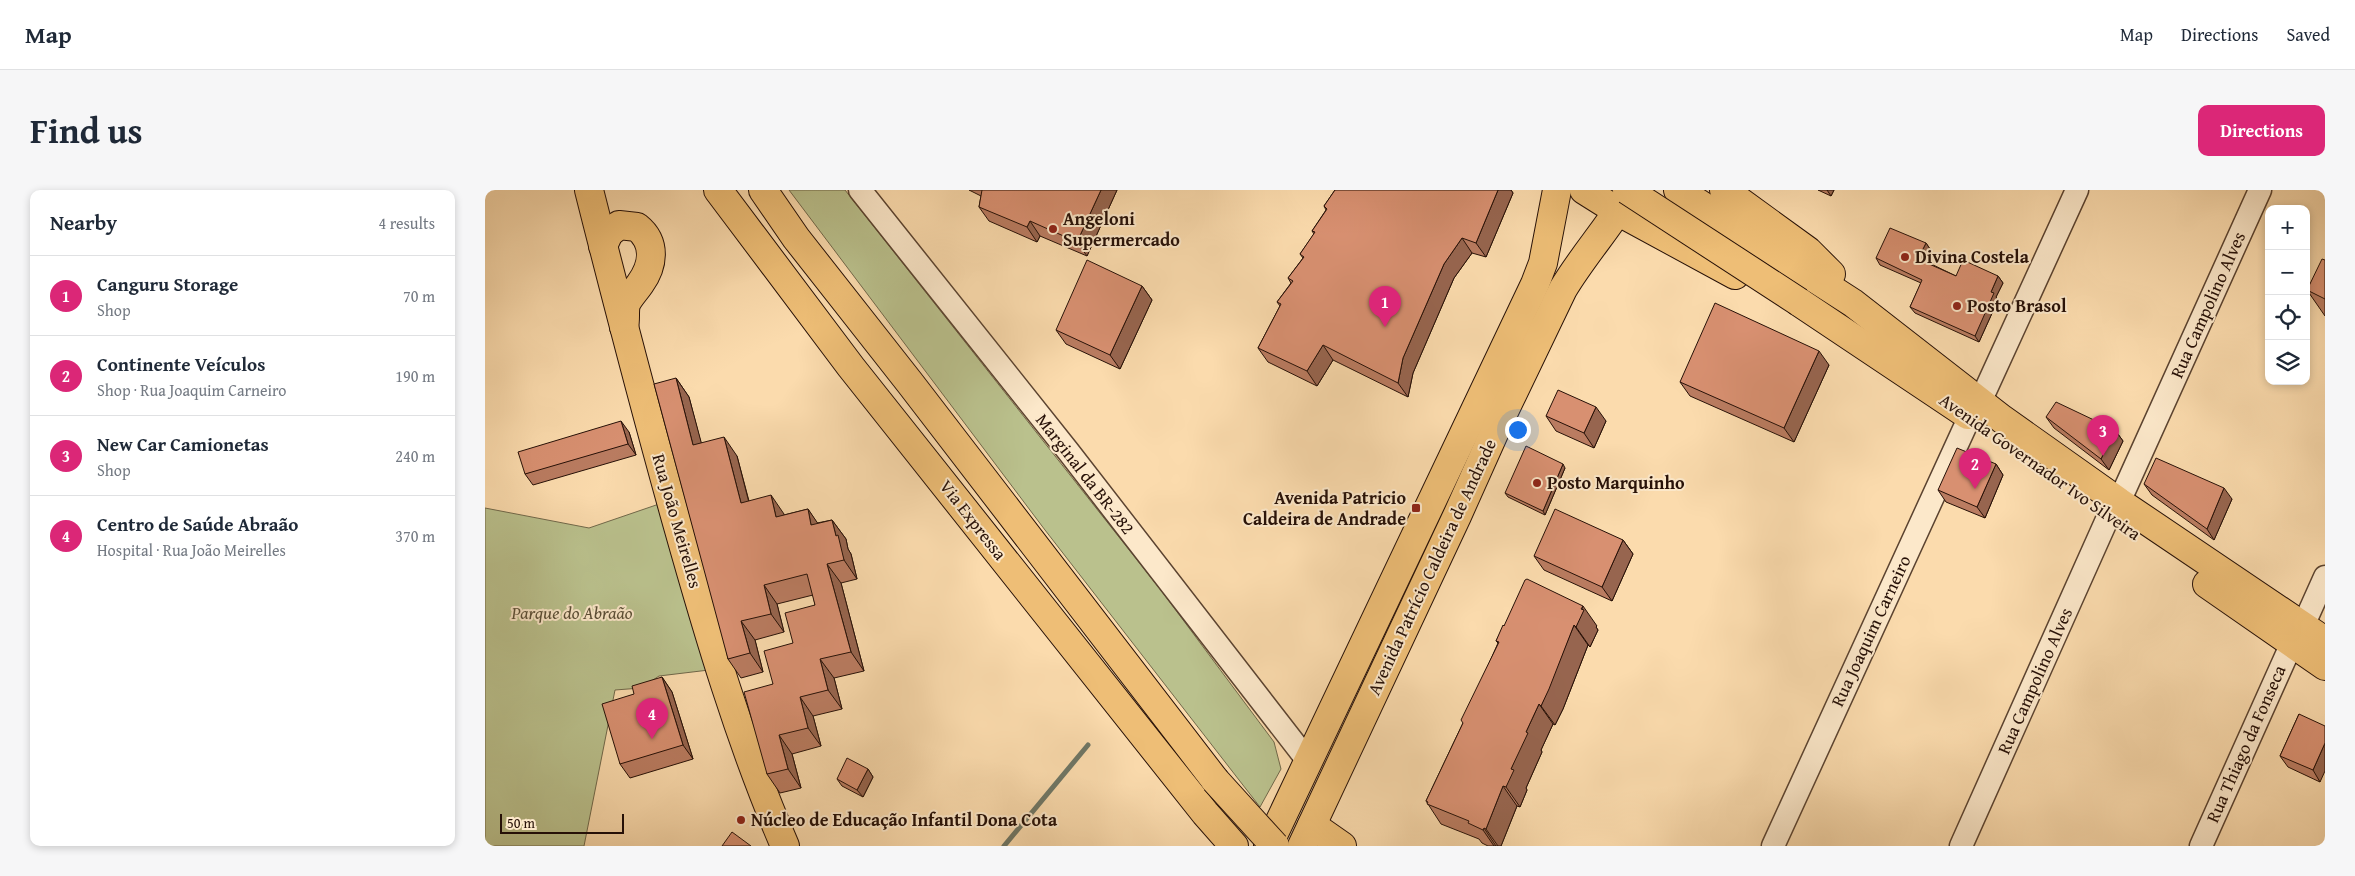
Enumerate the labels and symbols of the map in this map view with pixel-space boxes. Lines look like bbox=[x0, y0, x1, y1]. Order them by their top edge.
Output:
place label: Angeloni Supermercado bbox=[1063, 205, 1180, 253]
marker: Angeloni Supermercado bbox=[1047, 223, 1059, 235]
street label: Rua Campolino Alves bbox=[2163, 227, 2252, 382]
place label: Divina Costela bbox=[1915, 243, 2030, 270]
marker: Divina Costela bbox=[1899, 251, 1911, 263]
pin: 1 bbox=[1369, 286, 1401, 327]
place label: Posto Brasol bbox=[1967, 292, 2067, 319]
marker: Posto Brasol bbox=[1951, 300, 1963, 312]
street label: Avenida Governador Ivo Silveira bbox=[1934, 386, 2147, 547]
street label: Marginal da BR-282 bbox=[1029, 407, 1141, 540]
pin: 3 bbox=[2087, 415, 2119, 456]
your location bbox=[1505, 417, 1531, 443]
street label: Avenida Patrício Caldeira de Andrade bbox=[1360, 434, 1503, 699]
pin: 2 bbox=[1959, 448, 1991, 489]
street label: Rua João Meirelles bbox=[645, 451, 710, 591]
place label: Posto Marquinho bbox=[1547, 469, 1685, 496]
street label: Via Expressa bbox=[933, 474, 1014, 566]
marker: Posto Marquinho bbox=[1531, 477, 1543, 489]
place label: Avenida Patricio Caldeira de Andrade bbox=[1243, 484, 1406, 532]
marker: Avenida Patricio Caldeira de Andrade bbox=[1410, 502, 1422, 514]
street label: Rua Joaquim Carneiro bbox=[1824, 551, 1918, 711]
park label: Parque do Abraão bbox=[511, 599, 633, 626]
street label: Rua Campolino Alves bbox=[1990, 603, 2079, 758]
street label: Rua Thiago da Fonseca bbox=[2199, 660, 2293, 827]
pin: 4 bbox=[636, 698, 668, 739]
place label: Núcleo de Educação Infantil Dona Cota bbox=[751, 806, 1058, 833]
scale bar bbox=[500, 811, 624, 834]
marker: Núcleo de Educação Infantil Dona Cota bbox=[735, 814, 747, 826]

